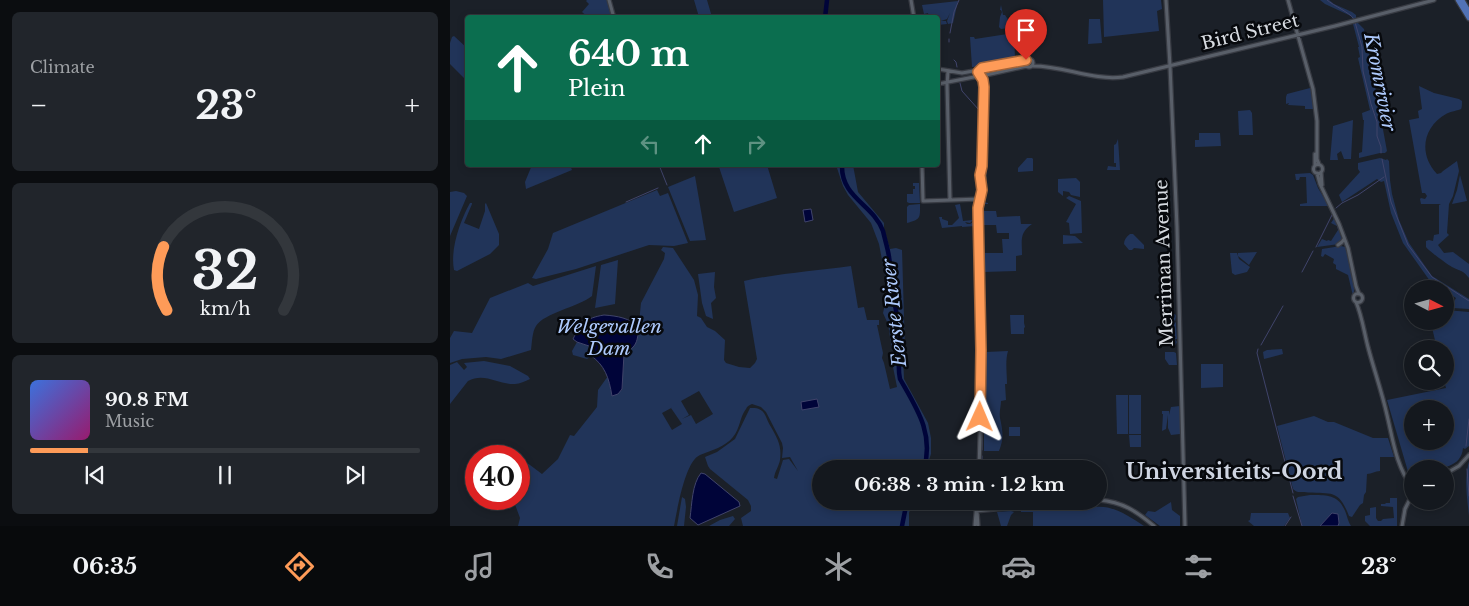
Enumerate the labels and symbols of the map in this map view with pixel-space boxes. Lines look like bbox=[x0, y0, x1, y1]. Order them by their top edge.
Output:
pin bbox=[1005, 9, 1047, 60]
street label: Bird Street bbox=[1199, 9, 1301, 55]
water label: Kromrivier bbox=[1359, 30, 1401, 134]
street label: Merriman Avenue bbox=[1150, 179, 1178, 347]
water label: Eerste River bbox=[877, 257, 911, 369]
north arrow bbox=[1404, 280, 1454, 330]
water label: Welgevallen Dam bbox=[556, 315, 662, 360]
position arrow bbox=[953, 390, 1005, 442]
speed limit sign: 40 bbox=[465, 445, 530, 510]
district label: Universiteits-Oord bbox=[1125, 458, 1343, 485]

